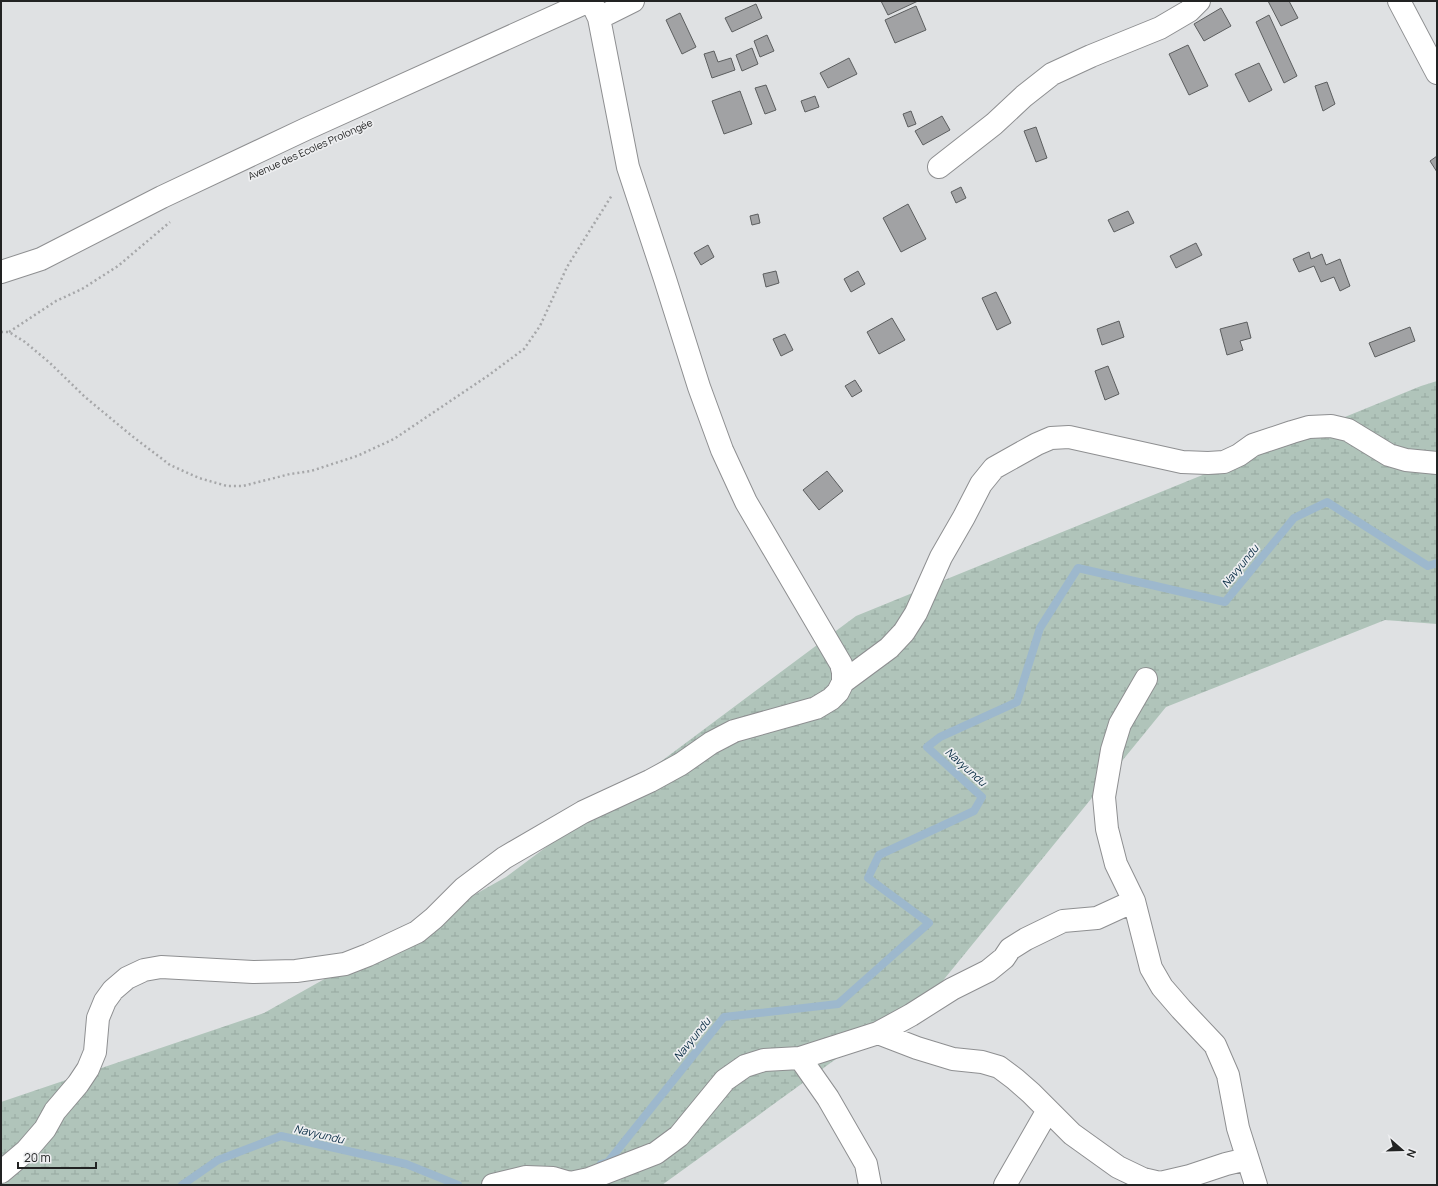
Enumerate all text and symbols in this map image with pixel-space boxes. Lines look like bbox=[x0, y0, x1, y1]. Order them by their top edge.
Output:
street label: Avenue des Ecoles Prolongée bbox=[246, 115, 375, 183]
water label: Navyundu bbox=[1218, 540, 1262, 590]
water label: Navyundu bbox=[942, 744, 991, 790]
water label: Navyundu bbox=[670, 1013, 714, 1063]
water label: Navyundu bbox=[293, 1120, 347, 1147]
north arrow bbox=[1382, 1130, 1422, 1170]
scale bar bbox=[18, 1144, 96, 1170]
text: N bbox=[1403, 1147, 1420, 1160]
text: 20 m bbox=[24, 1149, 51, 1166]

